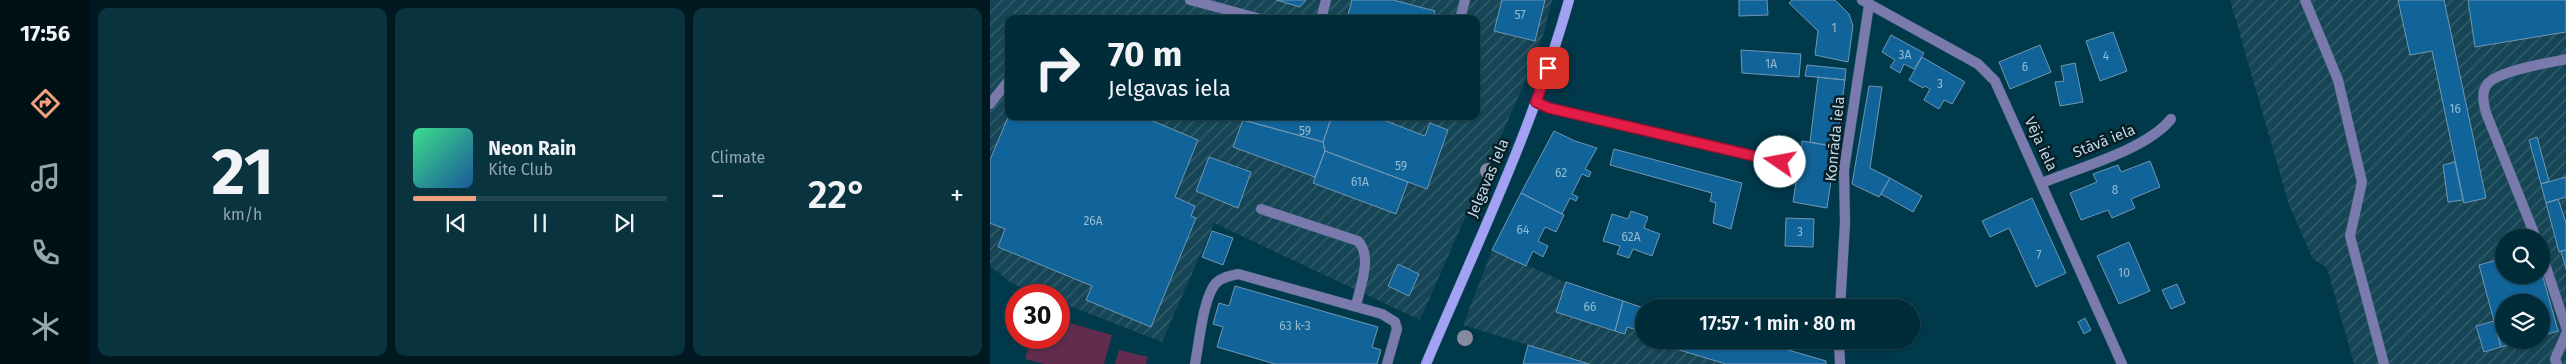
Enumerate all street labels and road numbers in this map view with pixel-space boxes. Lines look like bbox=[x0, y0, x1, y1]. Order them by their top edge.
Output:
street label: Konrāda iela bbox=[1822, 95, 1848, 183]
street label: Vēja iela bbox=[2021, 114, 2061, 174]
street label: Stāvā iela bbox=[2070, 120, 2138, 162]
street label: Jelgavas iela bbox=[1463, 136, 1513, 220]

